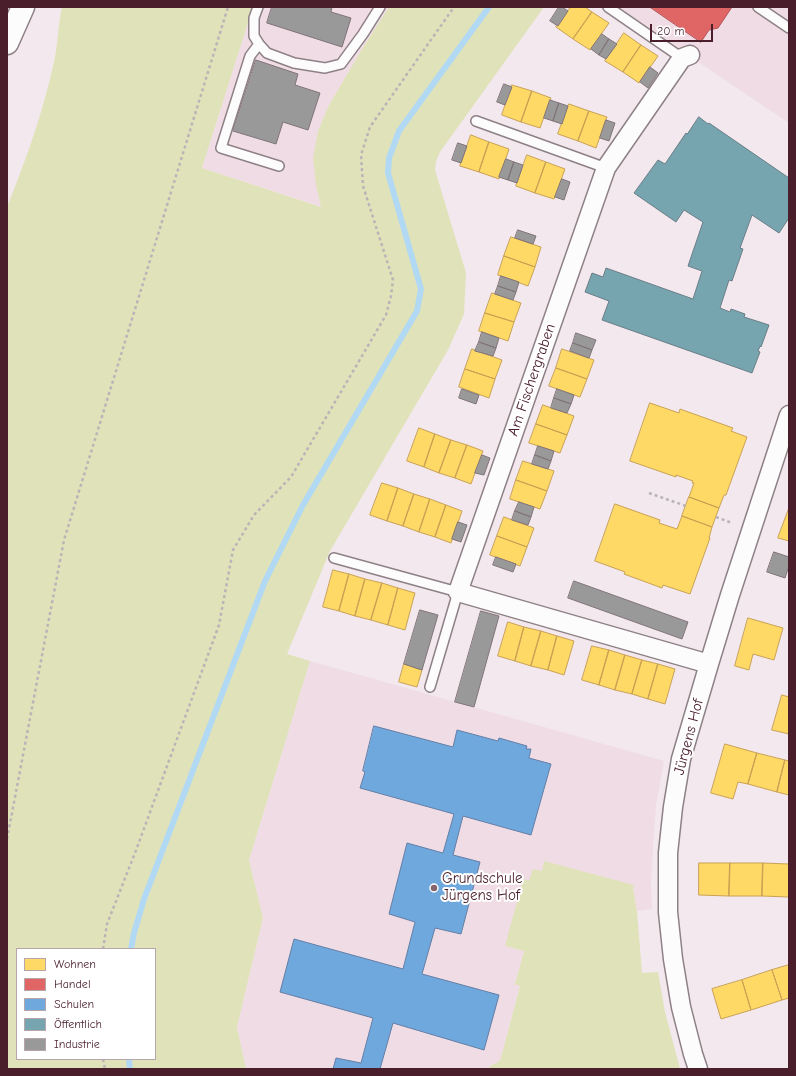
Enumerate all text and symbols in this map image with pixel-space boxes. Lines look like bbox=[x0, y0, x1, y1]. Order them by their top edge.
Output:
scale bar bbox=[652, 16, 715, 42]
text: 20 m bbox=[657, 24, 685, 38]
street label: Am Fischergraben bbox=[504, 321, 560, 439]
street label: Jürgens Hof bbox=[670, 697, 708, 777]
place label: Grundschule Jürgens Hof bbox=[442, 870, 523, 905]
marker: Grundschule Jürgens Hof bbox=[429, 883, 439, 893]
legend bbox=[16, 948, 156, 1060]
text: Wohnen bbox=[54, 957, 96, 971]
text: Handel bbox=[54, 977, 91, 991]
text: Schulen bbox=[54, 997, 94, 1011]
text: Öffentlich bbox=[54, 1017, 102, 1031]
text: Industrie bbox=[54, 1037, 100, 1051]

